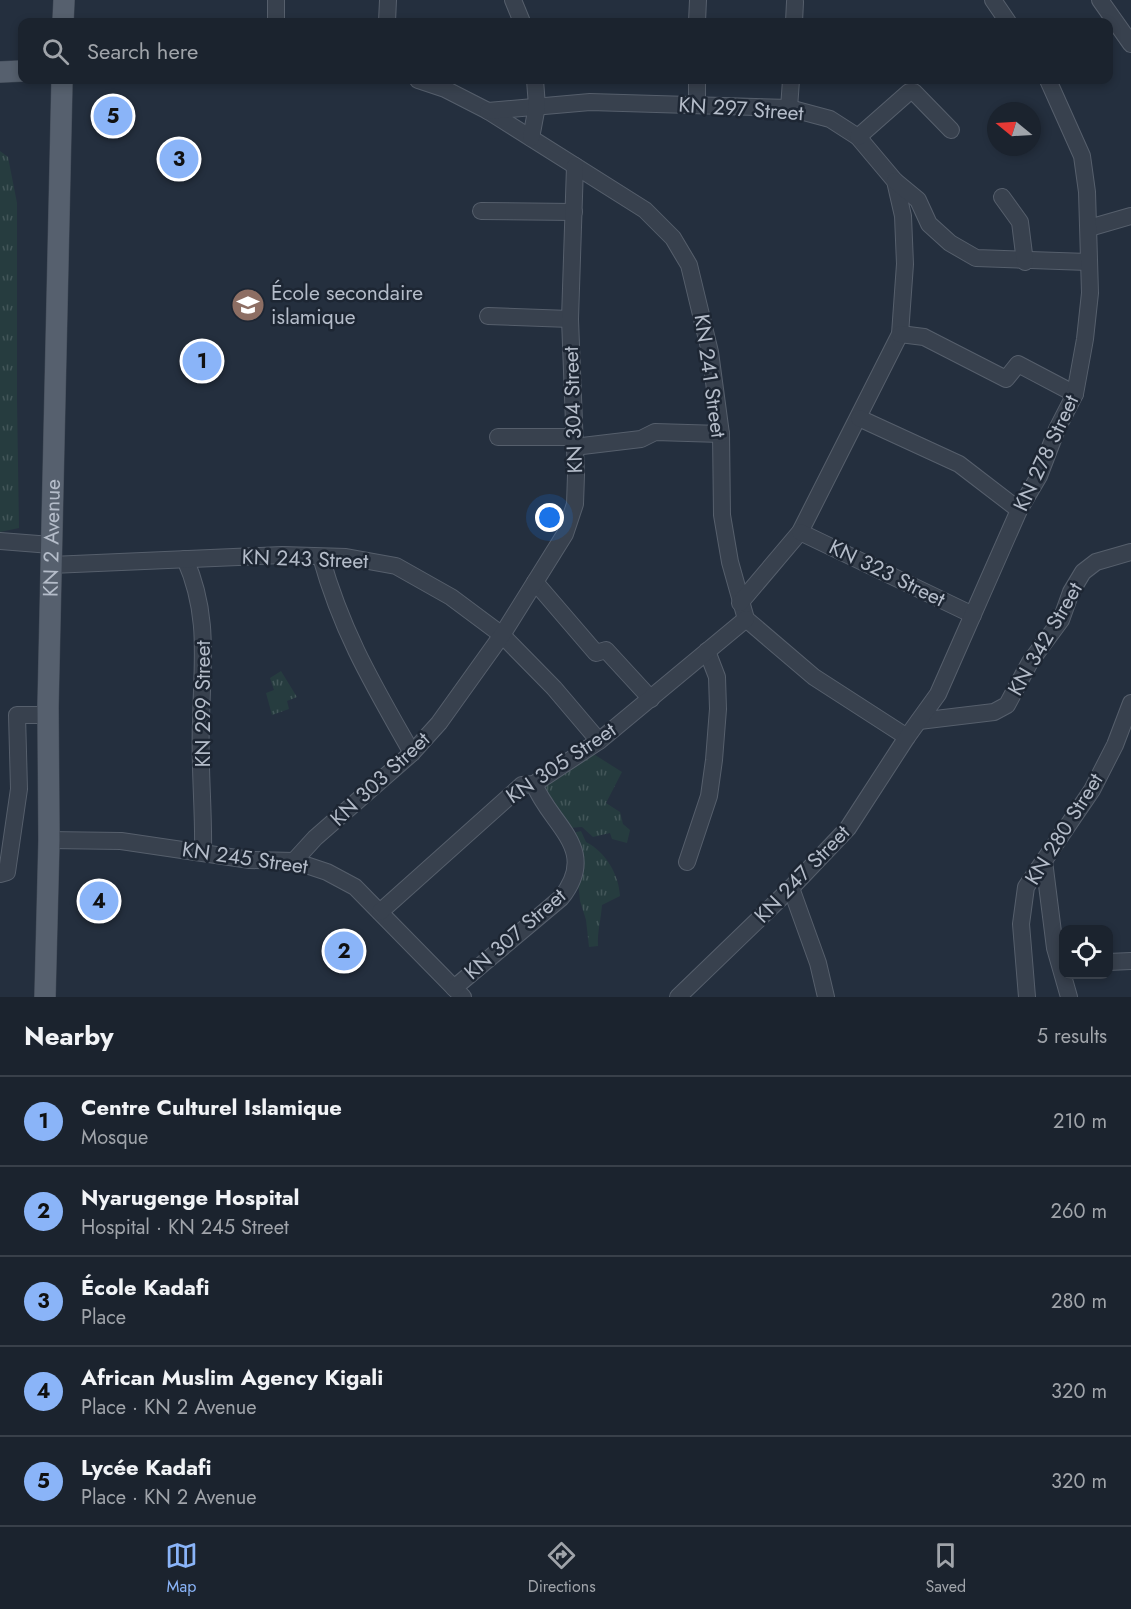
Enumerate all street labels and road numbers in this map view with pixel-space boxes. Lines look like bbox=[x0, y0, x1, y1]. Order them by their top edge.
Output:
street label: KN 297 Street bbox=[677, 90, 805, 128]
street label: KN 241 Street bbox=[686, 312, 734, 440]
street label: KN 304 Street bbox=[556, 346, 590, 474]
street label: KN 278 Street bbox=[1006, 390, 1086, 516]
street label: KN 2 Avenue bbox=[35, 479, 68, 598]
street label: KN 323 Street bbox=[824, 532, 950, 614]
street label: KN 243 Street bbox=[241, 542, 369, 576]
street label: KN 342 Street bbox=[1000, 577, 1090, 701]
street label: KN 299 Street bbox=[188, 641, 218, 768]
street label: KN 305 Street bbox=[500, 715, 622, 811]
street label: KN 303 Street bbox=[324, 725, 436, 833]
street label: KN 280 Street bbox=[1018, 767, 1110, 891]
street label: KN 247 Street bbox=[747, 818, 857, 930]
street label: KN 245 Street bbox=[180, 834, 310, 882]
street label: KN 307 Street bbox=[458, 881, 572, 987]

